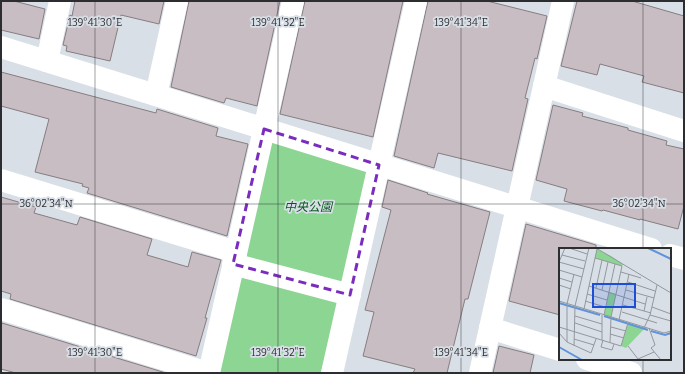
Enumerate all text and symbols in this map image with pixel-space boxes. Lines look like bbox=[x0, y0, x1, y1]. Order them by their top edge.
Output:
text: 139°41'30"E bbox=[68, 17, 122, 29]
text: 139°41'32"E bbox=[251, 17, 305, 29]
text: 139°41'34"E bbox=[434, 17, 488, 29]
text: 36°02'34"N bbox=[19, 198, 73, 210]
text: 36°02'34"N bbox=[612, 198, 666, 210]
park label: 中央公園 bbox=[284, 200, 334, 214]
inset map bbox=[559, 248, 671, 360]
text: 139°41'30"E bbox=[68, 347, 122, 359]
text: 139°41'32"E bbox=[251, 347, 305, 359]
text: 139°41'34"E bbox=[434, 347, 488, 359]

